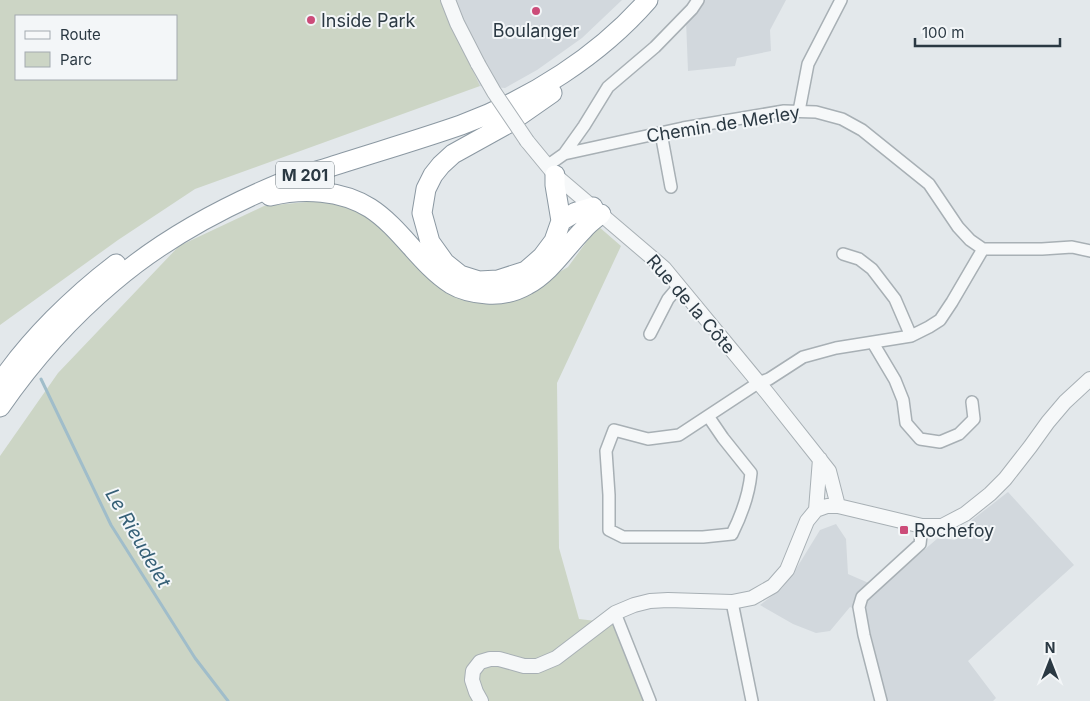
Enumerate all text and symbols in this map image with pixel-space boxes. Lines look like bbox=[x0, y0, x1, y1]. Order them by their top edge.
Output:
marker: Boulanger bbox=[530, 5, 542, 17]
place label: Inside Park bbox=[321, 10, 416, 31]
marker: Inside Park bbox=[305, 14, 317, 26]
legend bbox=[15, 15, 178, 80]
scale bar bbox=[915, 15, 1060, 47]
place label: Boulanger bbox=[493, 20, 580, 41]
text: 100 m bbox=[922, 23, 964, 42]
text: Route bbox=[60, 25, 101, 44]
text: Parc bbox=[60, 50, 92, 69]
street label: Chemin de Merley bbox=[645, 101, 801, 147]
road number: M 201 bbox=[276, 162, 334, 188]
street label: Rue de la Côte bbox=[642, 250, 740, 358]
water label: Le Rieudelet bbox=[100, 484, 176, 592]
place label: Rochefoy bbox=[914, 520, 994, 541]
marker: Rochefoy bbox=[898, 524, 910, 536]
north arrow bbox=[1025, 636, 1075, 686]
text: N bbox=[1045, 639, 1055, 656]

